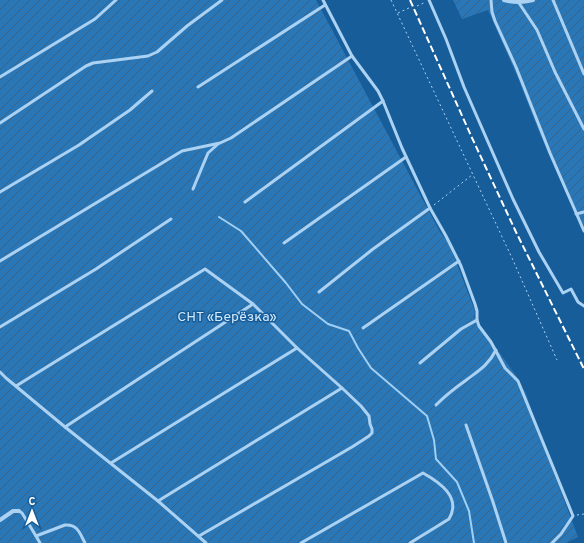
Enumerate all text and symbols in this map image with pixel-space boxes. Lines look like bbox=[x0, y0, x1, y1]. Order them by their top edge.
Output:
park label: СНТ «Берёзка» bbox=[177, 309, 277, 326]
north arrow bbox=[12, 491, 52, 531]
text: С bbox=[28, 495, 36, 509]

